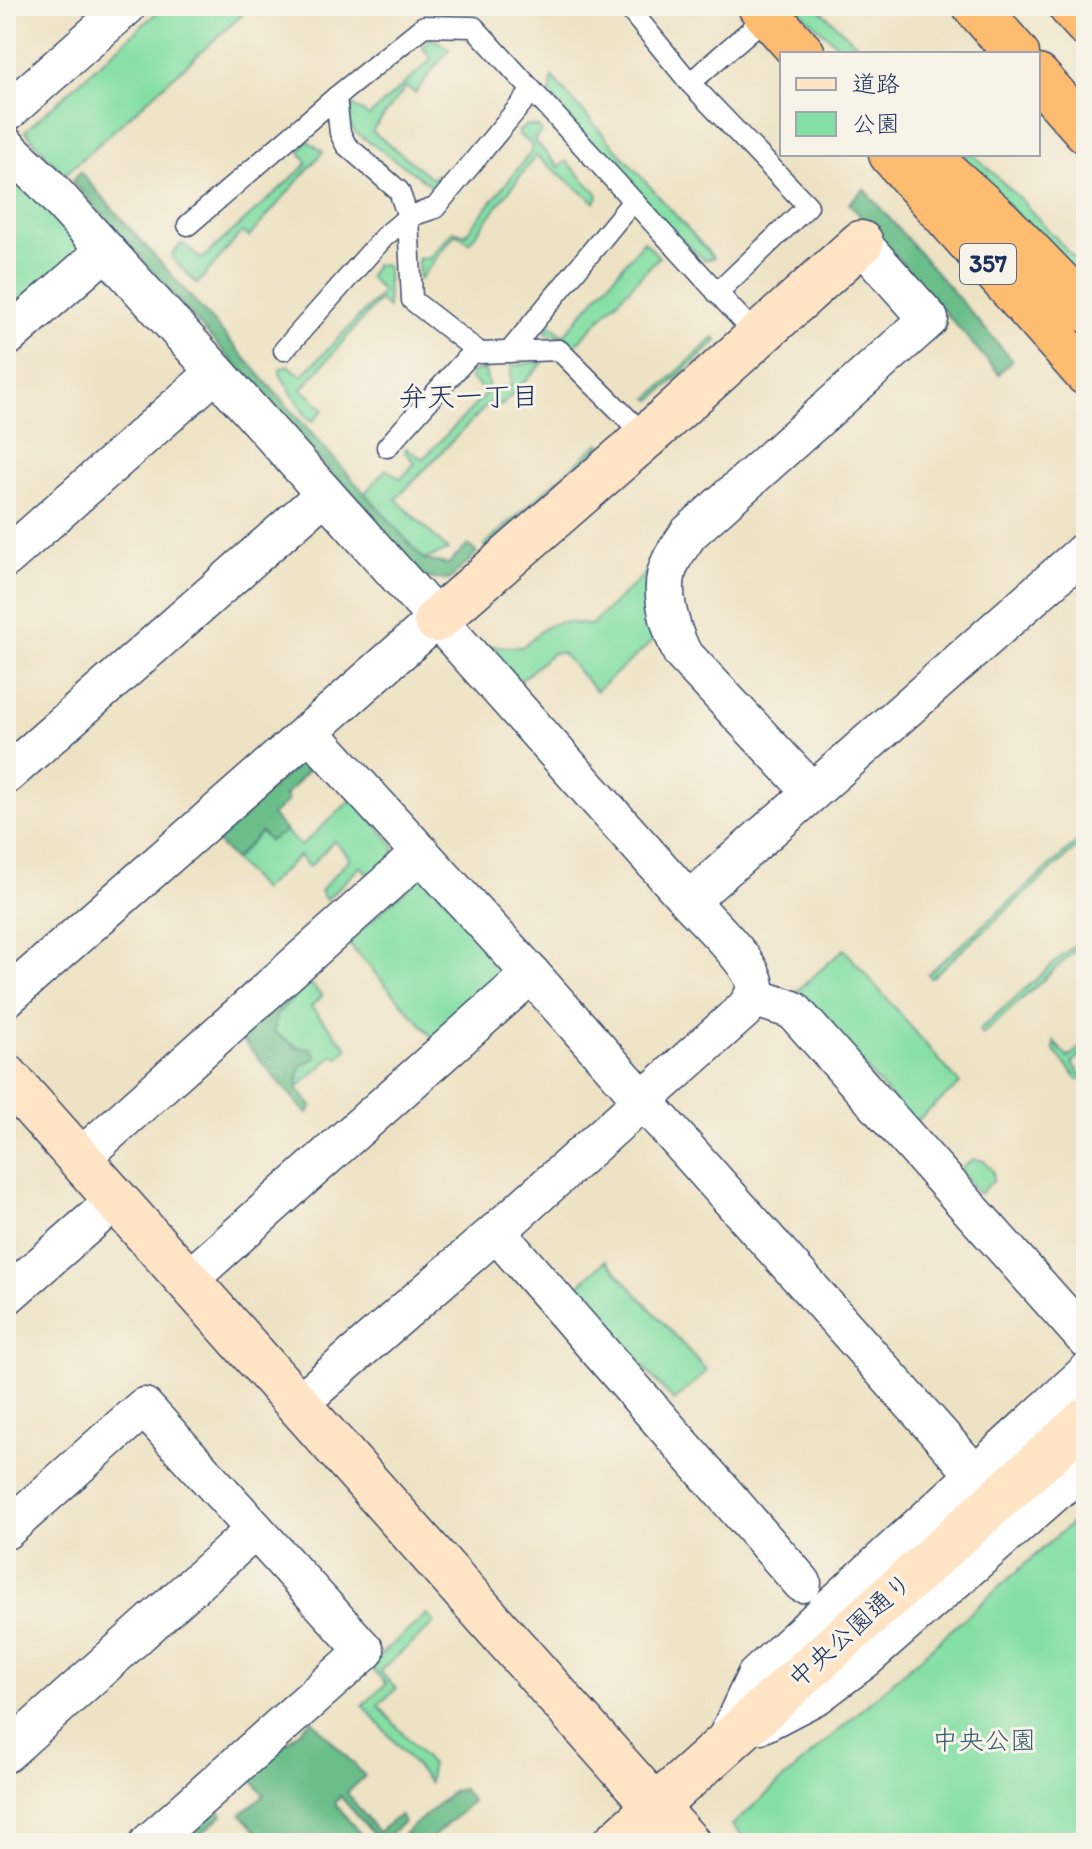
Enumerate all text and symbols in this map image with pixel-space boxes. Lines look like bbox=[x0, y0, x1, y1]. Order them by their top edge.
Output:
legend bbox=[780, 52, 1040, 156]
text: 道路 bbox=[852, 69, 900, 98]
text: 公園 bbox=[852, 109, 900, 138]
road number: 357 bbox=[960, 244, 1016, 284]
district label: 弁天一丁目 bbox=[399, 379, 539, 413]
street label: 中央公園通り bbox=[781, 1566, 919, 1694]
park label: 中央公園 bbox=[932, 1724, 1036, 1756]

